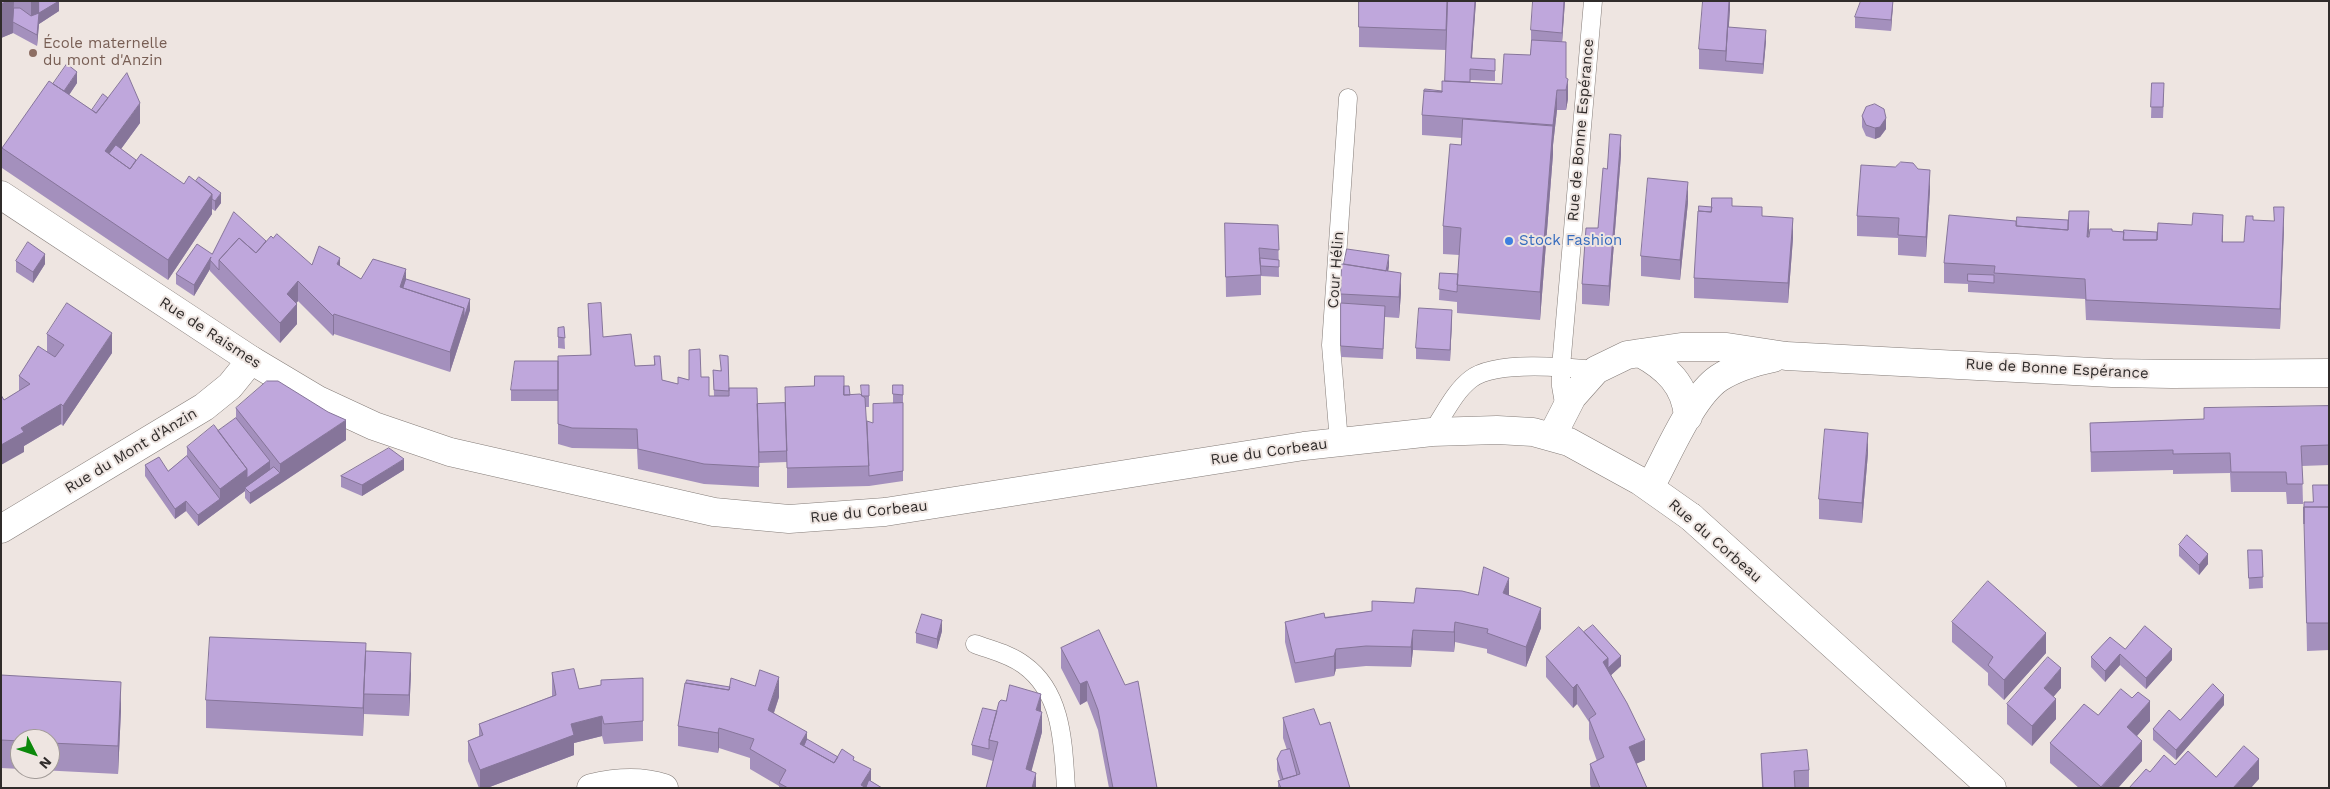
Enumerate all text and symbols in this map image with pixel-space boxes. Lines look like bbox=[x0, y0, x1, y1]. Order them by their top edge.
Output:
place label: École maternelle du mont d'Anzin bbox=[43, 35, 167, 70]
street label: Rue de Bonne Espérance bbox=[1564, 38, 1598, 222]
marker: École maternelle du mont d'Anzin bbox=[27, 47, 39, 59]
street label: Cour Hélin bbox=[1324, 231, 1348, 309]
place label: Stock Fashion bbox=[1519, 232, 1622, 250]
marker: Stock Fashion bbox=[1503, 235, 1515, 247]
street label: Rue de Raismes bbox=[156, 294, 264, 372]
street label: Rue de Bonne Espérance bbox=[1965, 355, 2149, 383]
street label: Rue du Mont d'Anzin bbox=[62, 404, 200, 498]
street label: Rue du Corbeau bbox=[1209, 435, 1329, 469]
street label: Rue du Corbeau bbox=[1665, 496, 1765, 586]
street label: Rue du Corbeau bbox=[809, 497, 929, 527]
north arrow bbox=[10, 729, 60, 779]
text: N bbox=[36, 754, 55, 772]

